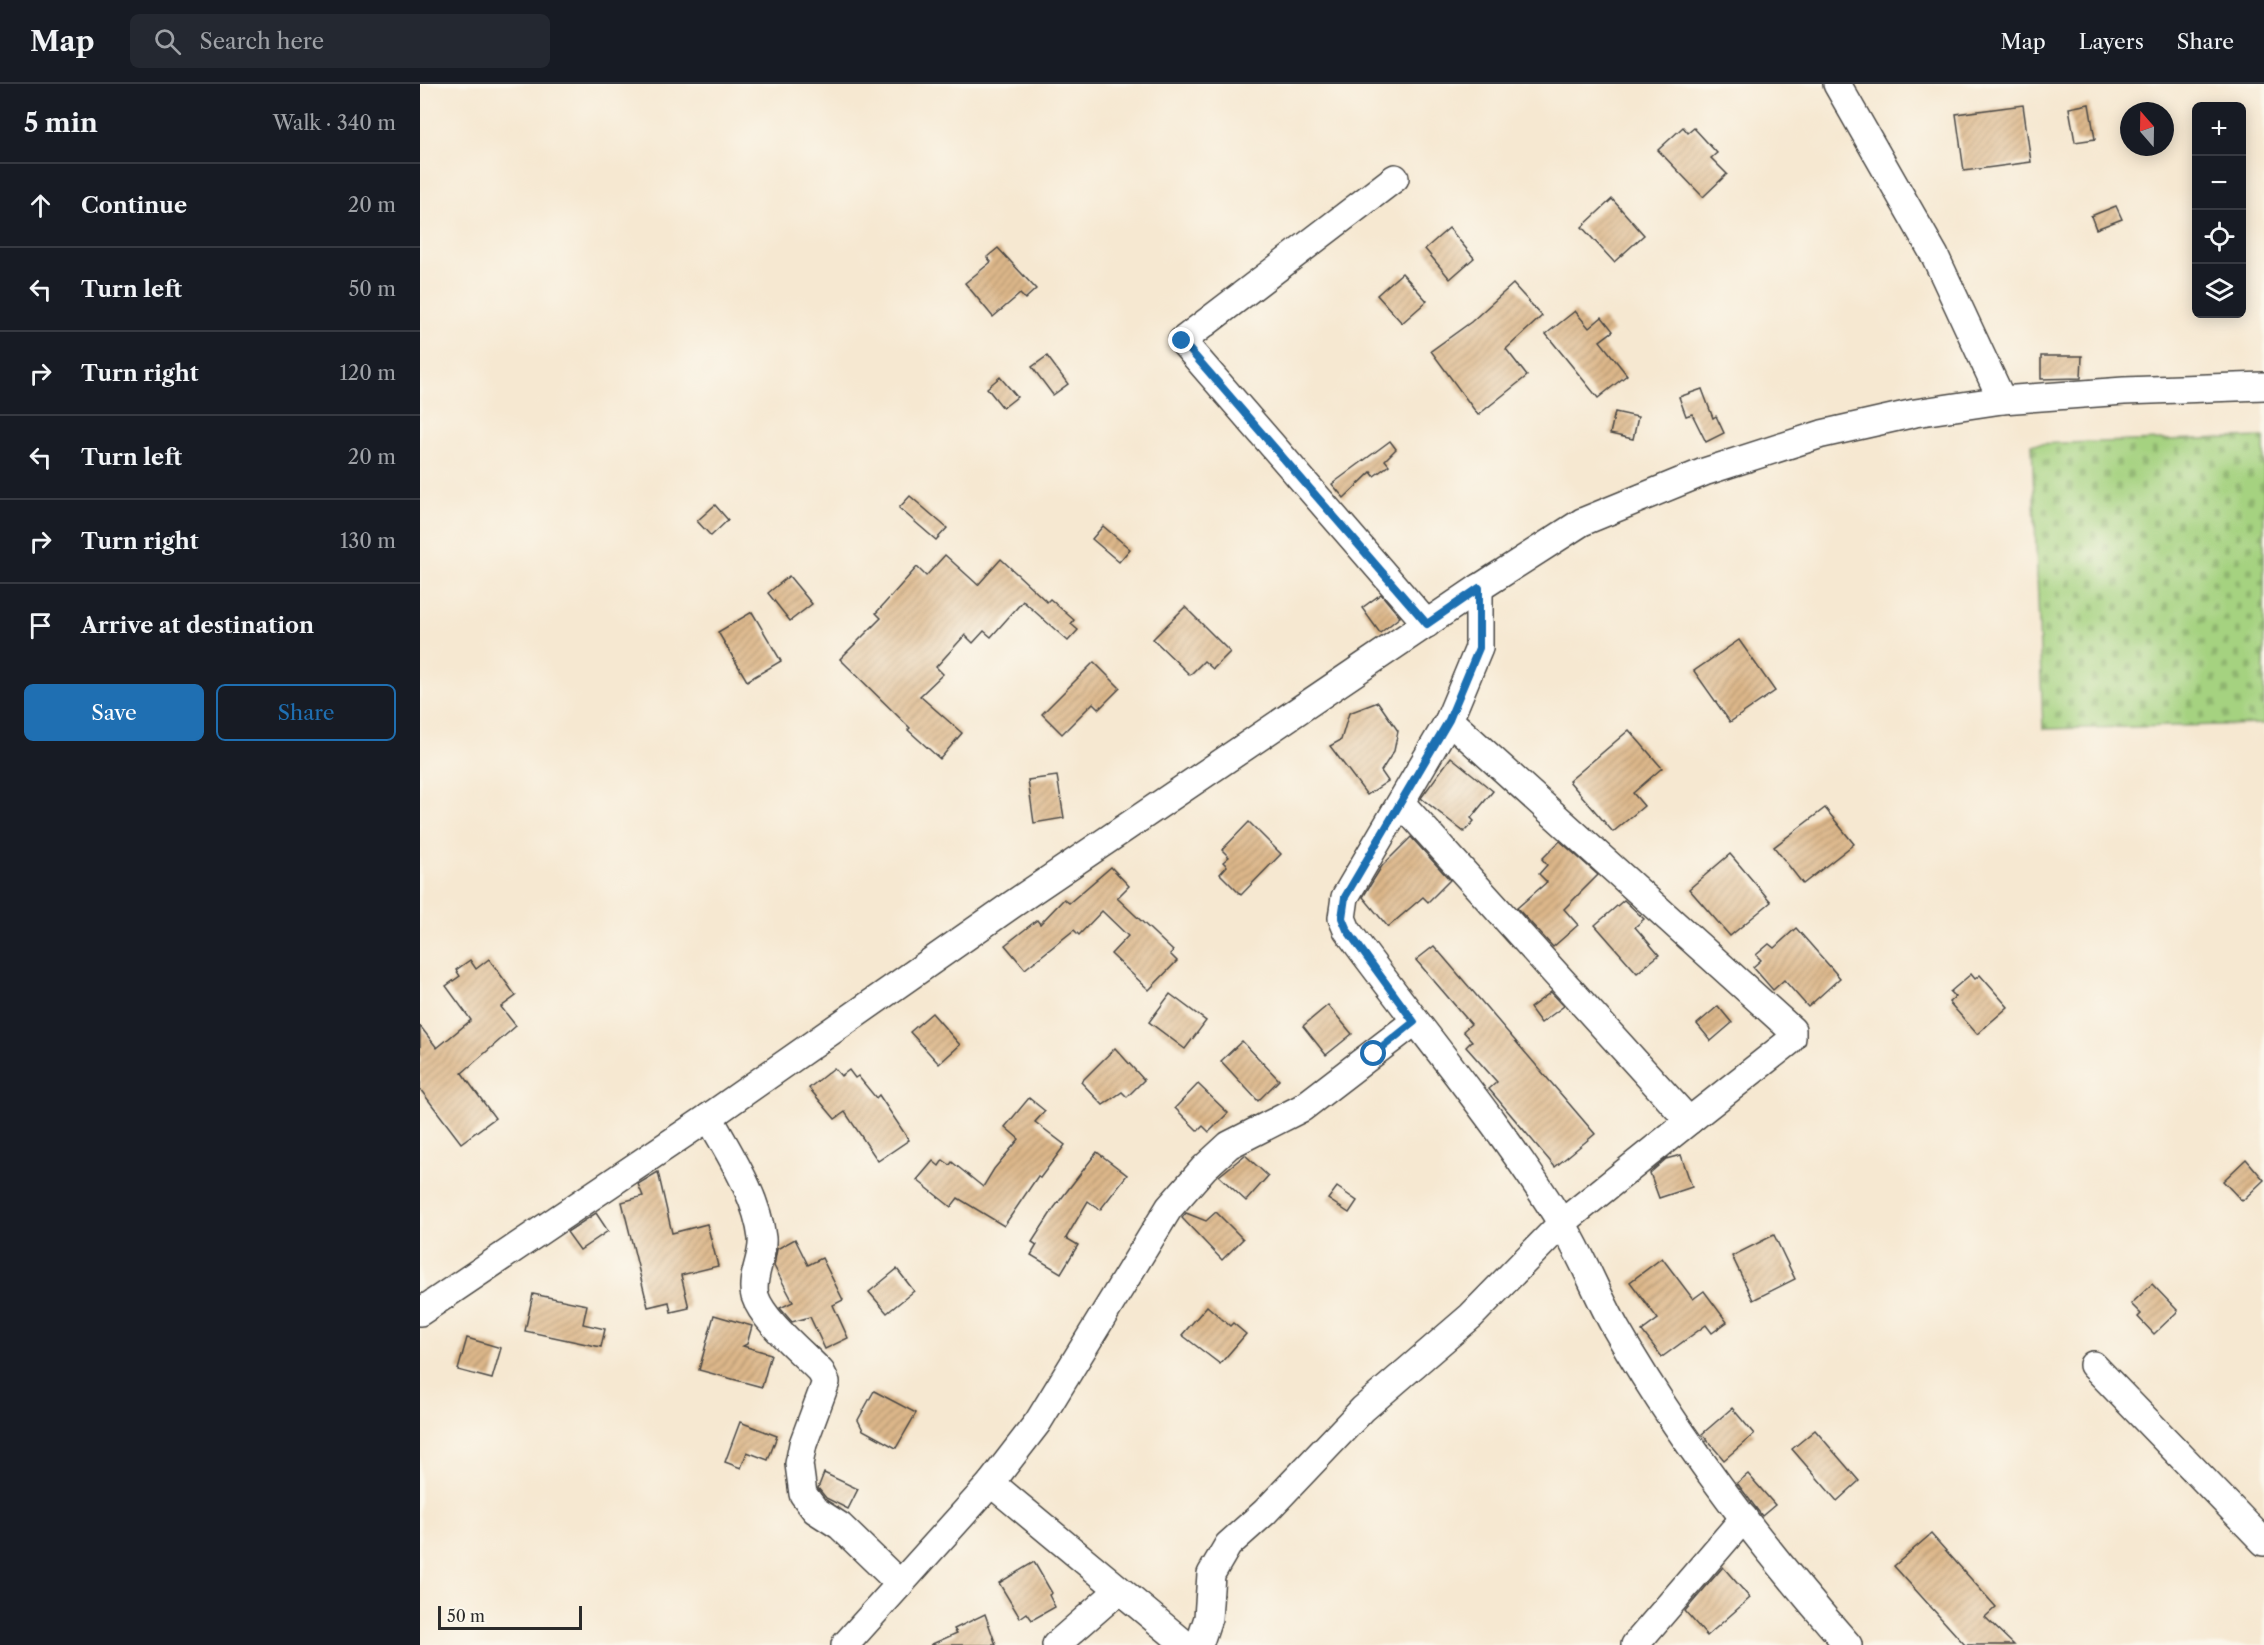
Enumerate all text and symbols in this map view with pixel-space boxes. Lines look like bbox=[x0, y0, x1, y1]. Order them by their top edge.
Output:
search box bbox=[130, 14, 550, 68]
text: Map bbox=[30, 24, 94, 58]
icon: search bbox=[151, 25, 184, 58]
text: Search here bbox=[199, 28, 324, 55]
text: Map bbox=[2001, 29, 2046, 54]
text: Layers bbox=[2079, 29, 2144, 54]
text: Share bbox=[2177, 29, 2234, 54]
north arrow bbox=[2120, 102, 2174, 156]
map controls bbox=[2192, 102, 2246, 318]
button: + bbox=[2192, 102, 2246, 156]
text: 5 min bbox=[24, 107, 98, 139]
text: Walk · 340 m bbox=[273, 111, 396, 135]
button: − bbox=[2192, 156, 2246, 210]
icon: ahead bbox=[24, 189, 57, 222]
text: Continue bbox=[81, 192, 187, 219]
text: 20 m bbox=[348, 193, 396, 217]
button: locate bbox=[2192, 210, 2246, 264]
button: layers bbox=[2192, 264, 2246, 318]
icon: left bbox=[24, 273, 57, 306]
text: Turn left bbox=[81, 276, 182, 303]
text: 50 m bbox=[349, 277, 396, 301]
route end bbox=[1168, 327, 1194, 353]
icon: right bbox=[24, 357, 57, 390]
text: Turn right bbox=[81, 360, 199, 387]
text: 120 m bbox=[339, 361, 396, 385]
icon: left bbox=[24, 441, 57, 474]
text: Turn left bbox=[81, 444, 182, 471]
text: 20 m bbox=[348, 445, 396, 469]
icon: right bbox=[24, 525, 57, 558]
text: Turn right bbox=[81, 528, 199, 555]
text: 130 m bbox=[340, 529, 396, 553]
icon: arrive bbox=[24, 609, 57, 642]
text: Arrive at destination bbox=[81, 612, 314, 639]
button: Save bbox=[24, 684, 204, 741]
button: Share bbox=[216, 684, 396, 741]
route start bbox=[1360, 1040, 1386, 1066]
scale bar bbox=[438, 1603, 582, 1630]
text: 50 m bbox=[447, 1606, 485, 1626]

